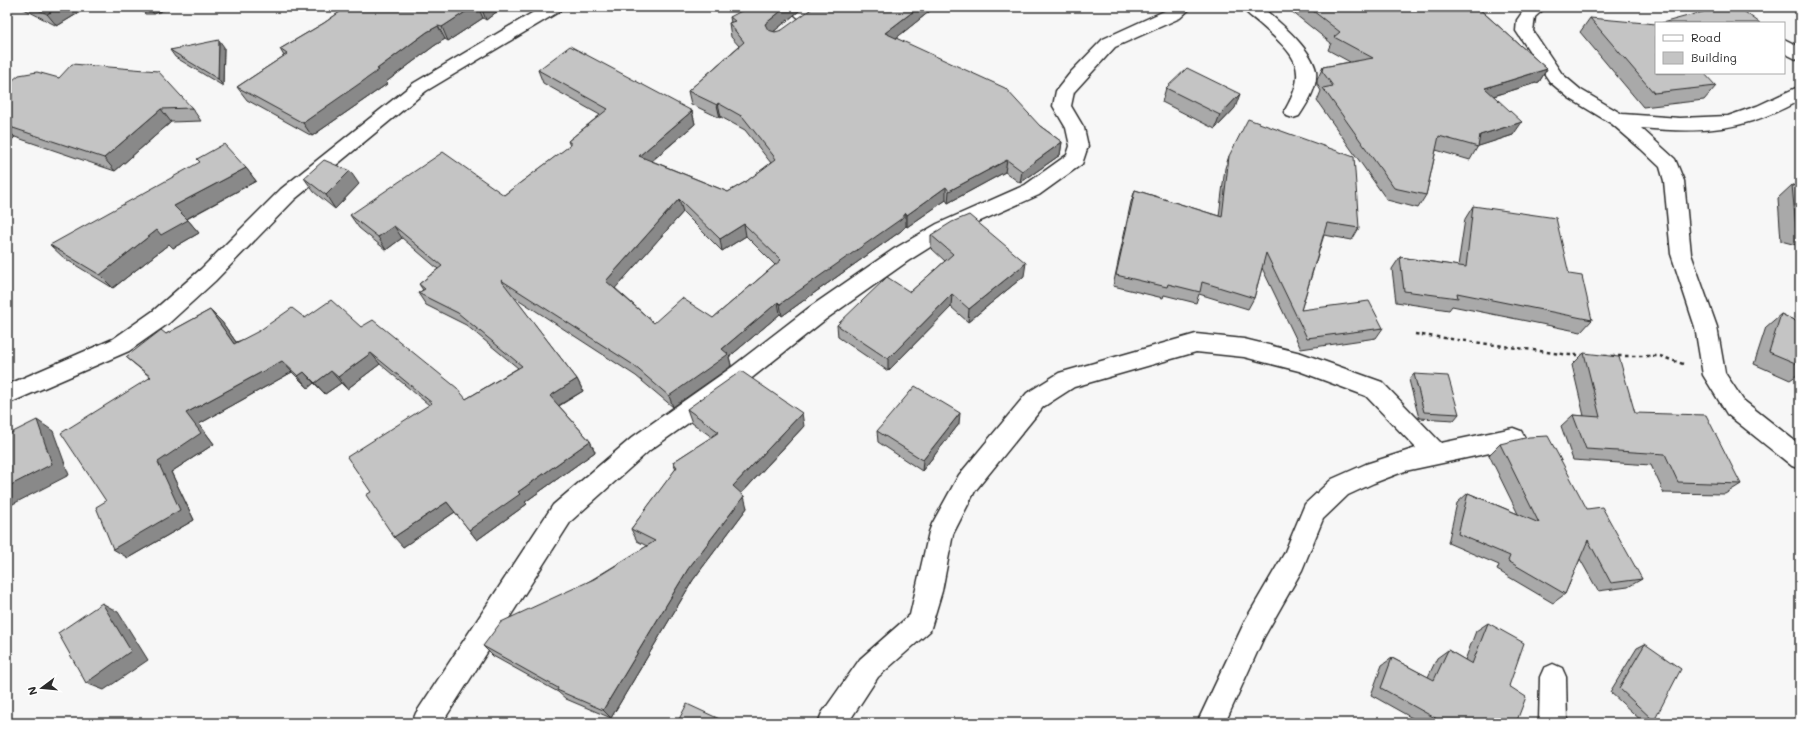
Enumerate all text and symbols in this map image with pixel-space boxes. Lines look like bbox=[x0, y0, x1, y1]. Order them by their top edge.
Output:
legend bbox=[1655, 22, 1785, 74]
text: Road bbox=[1691, 29, 1721, 45]
text: Building bbox=[1691, 49, 1737, 65]
north arrow bbox=[22, 668, 62, 708]
text: N bbox=[24, 685, 40, 697]

